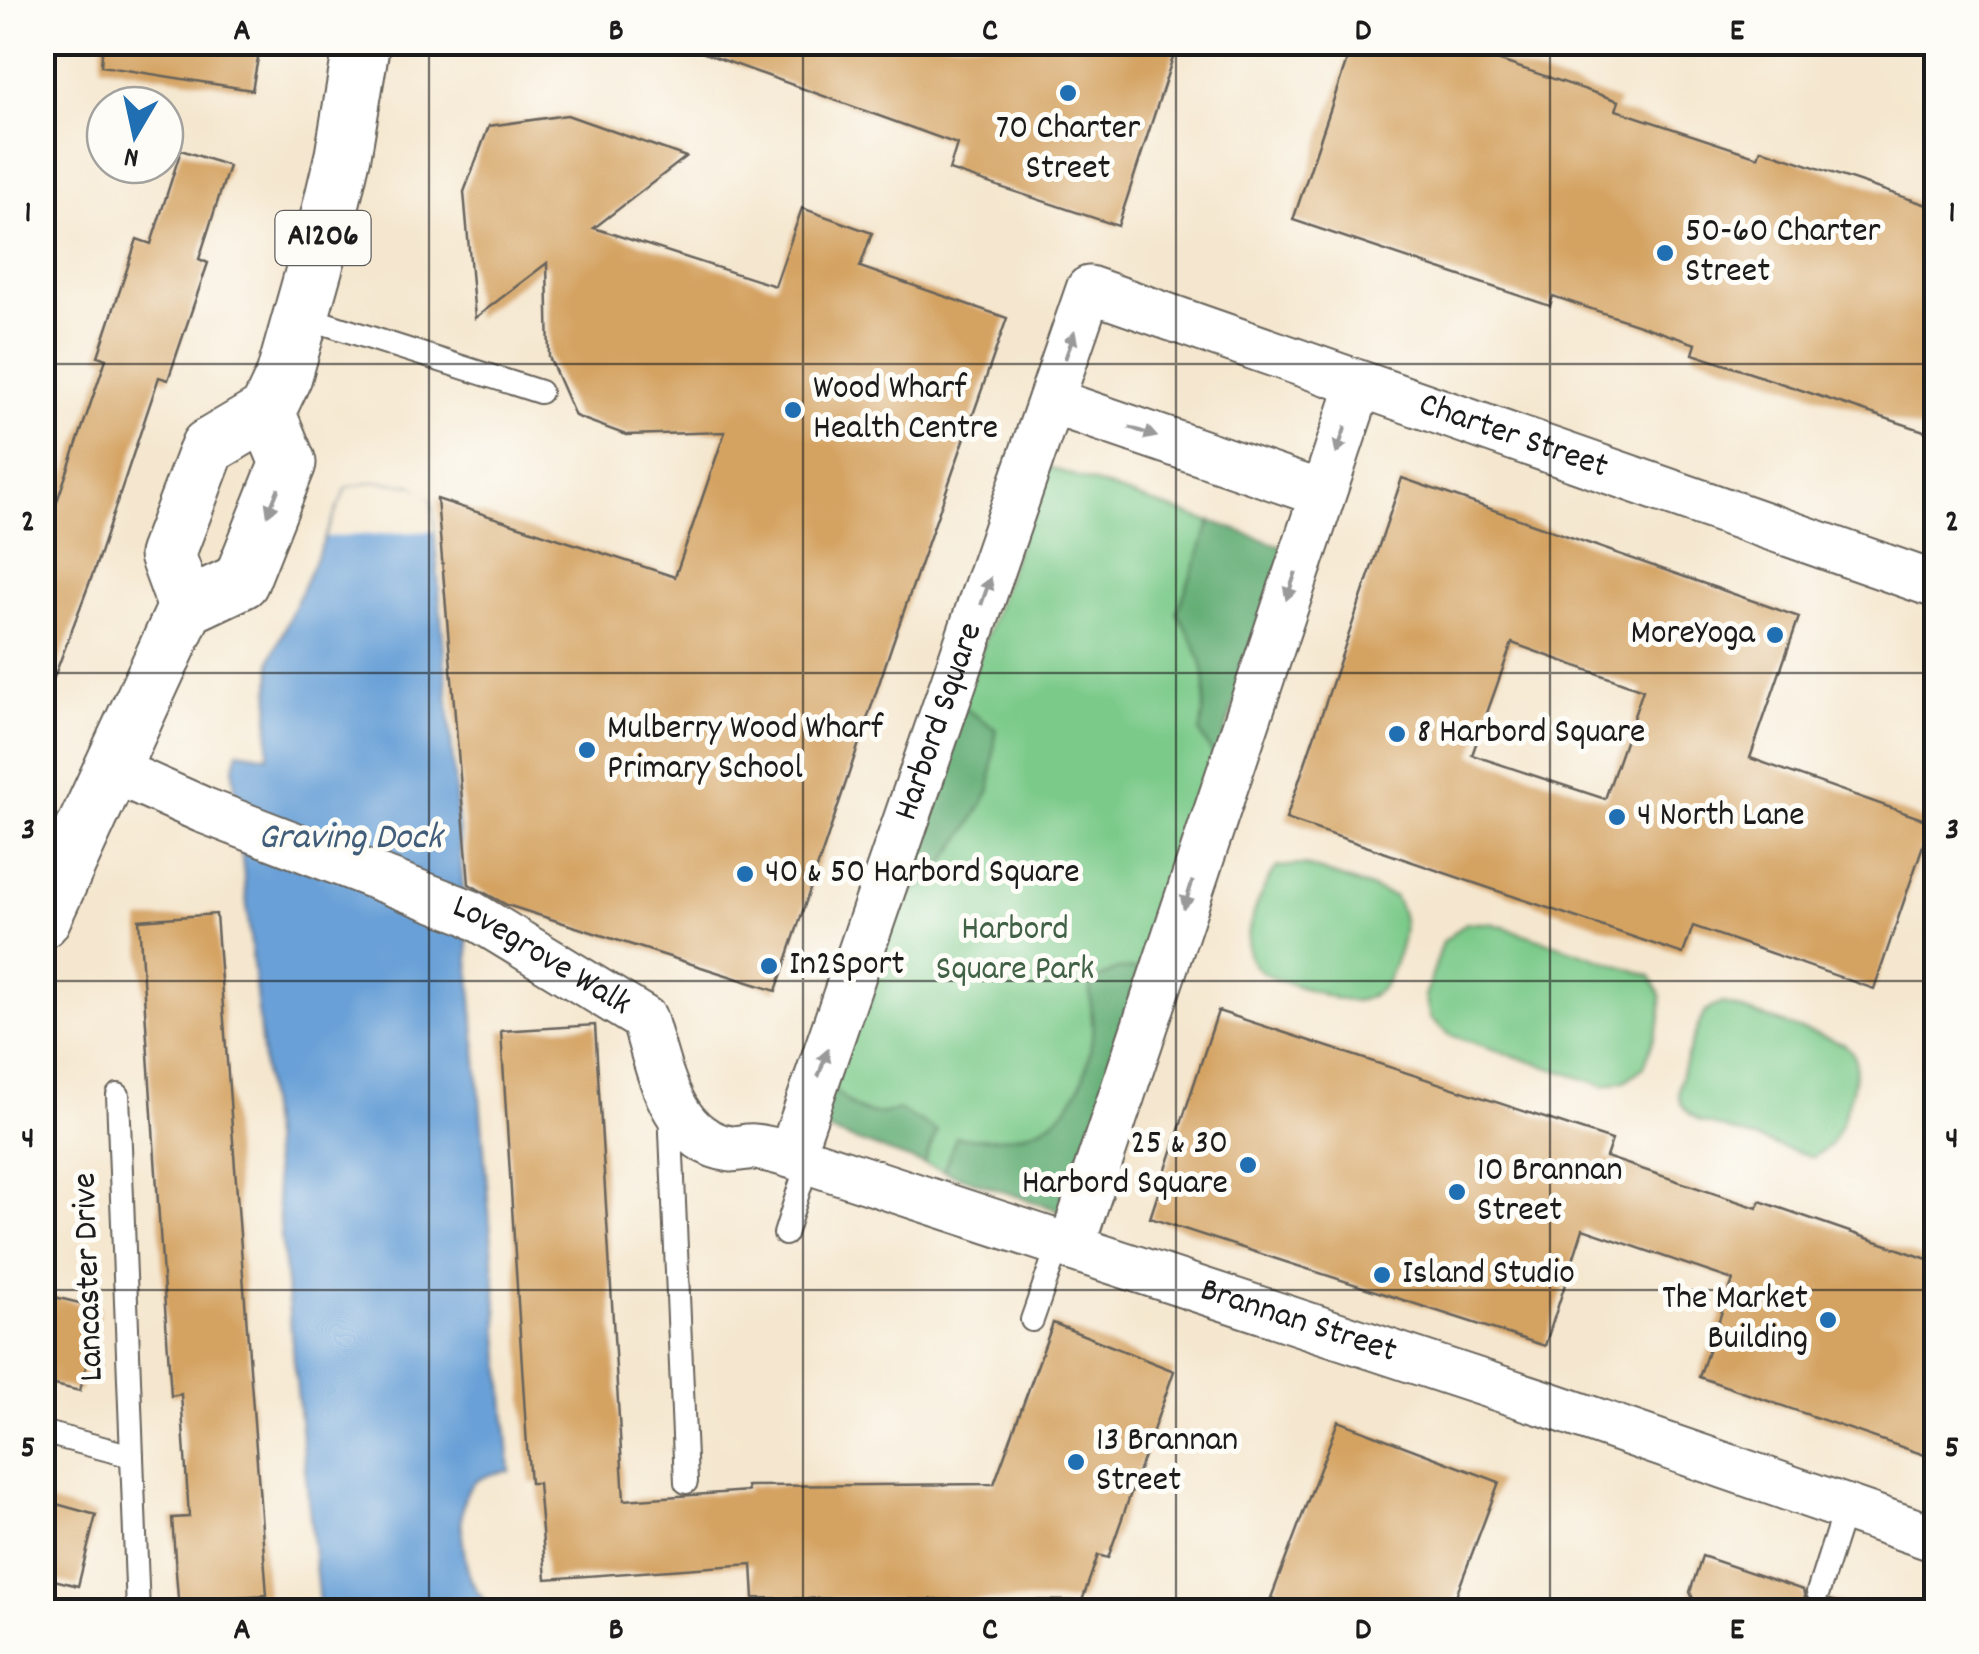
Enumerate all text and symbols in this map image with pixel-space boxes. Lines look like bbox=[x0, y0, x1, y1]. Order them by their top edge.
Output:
text: A bbox=[233, 10, 251, 56]
text: B bbox=[608, 10, 624, 56]
text: C bbox=[982, 10, 998, 56]
text: D bbox=[1355, 10, 1372, 56]
text: E bbox=[1730, 10, 1745, 56]
marker: 70 Charter Street bbox=[1057, 82, 1079, 104]
north arrow bbox=[85, 85, 185, 185]
place label: 70 Charter Street bbox=[996, 105, 1140, 195]
text: N bbox=[122, 134, 142, 176]
text: 1 bbox=[24, 192, 32, 238]
text: 1 bbox=[1948, 192, 1956, 238]
place label: 50-60 Charter Street bbox=[1685, 208, 1881, 298]
road number: A1206 bbox=[276, 211, 370, 265]
marker: 50-60 Charter Street bbox=[1654, 242, 1676, 264]
one-way arrow bbox=[1063, 329, 1078, 359]
place label: Wood Wharf Health Centre bbox=[813, 365, 998, 455]
street label: Charter Street bbox=[1412, 381, 1614, 493]
marker: Wood Wharf Health Centre bbox=[782, 399, 804, 421]
one-way arrow bbox=[1332, 425, 1347, 455]
one-way arrow bbox=[1129, 426, 1159, 441]
one-way arrow bbox=[264, 487, 280, 517]
text: 2 bbox=[21, 501, 35, 547]
text: 2 bbox=[1945, 501, 1959, 547]
one-way arrow bbox=[1283, 572, 1298, 602]
one-way arrow bbox=[979, 575, 994, 605]
place label: MoreYoga bbox=[1630, 610, 1756, 660]
street label: Harbord Square bbox=[883, 616, 997, 828]
marker: MoreYoga bbox=[1764, 624, 1786, 646]
place label: Mulberry Wood Wharf Primary School bbox=[607, 705, 884, 795]
place label: 8 Harbord Square bbox=[1417, 709, 1645, 759]
marker: 8 Harbord Square bbox=[1386, 723, 1408, 745]
marker: Mulberry Wood Wharf Primary School bbox=[576, 739, 598, 761]
place label: 4 North Lane bbox=[1637, 792, 1805, 842]
marker: 4 North Lane bbox=[1606, 806, 1628, 828]
text: 3 bbox=[21, 809, 35, 855]
text: 3 bbox=[1945, 809, 1959, 855]
water label: Graving Dock bbox=[258, 812, 446, 867]
place label: 40 & 50 Harbord Square bbox=[765, 849, 1080, 899]
marker: 40 & 50 Harbord Square bbox=[734, 863, 756, 885]
one-way arrow bbox=[1180, 880, 1195, 910]
street label: Lovegrove Walk bbox=[445, 883, 640, 1030]
park label: Harbord Square Park bbox=[936, 906, 1094, 996]
place label: In2Sport bbox=[789, 941, 904, 991]
marker: In2Sport bbox=[758, 955, 780, 977]
one-way arrow bbox=[816, 1048, 831, 1078]
text: 4 bbox=[21, 1118, 35, 1164]
text: 4 bbox=[1945, 1118, 1959, 1164]
place label: 25 & 30 Harbord Square bbox=[1022, 1120, 1228, 1210]
place label: 10 Brannan Street bbox=[1477, 1147, 1623, 1237]
marker: 25 & 30 Harbord Square bbox=[1237, 1154, 1259, 1176]
street label: Lancaster Drive bbox=[61, 1172, 119, 1382]
marker: 10 Brannan Street bbox=[1446, 1181, 1468, 1203]
place label: Island Studio bbox=[1402, 1250, 1575, 1300]
marker: Island Studio bbox=[1371, 1264, 1393, 1286]
street label: Brannan Street bbox=[1193, 1267, 1403, 1378]
place label: The Market Building bbox=[1662, 1275, 1808, 1365]
marker: The Market Building bbox=[1817, 1309, 1839, 1331]
place label: 13 Brannan Street bbox=[1096, 1417, 1238, 1507]
text: 5 bbox=[21, 1427, 35, 1473]
text: 5 bbox=[1945, 1427, 1959, 1473]
marker: 13 Brannan Street bbox=[1065, 1451, 1087, 1473]
text: A bbox=[233, 1609, 251, 1654]
text: B bbox=[608, 1609, 624, 1654]
text: C bbox=[982, 1609, 998, 1654]
text: D bbox=[1355, 1609, 1372, 1654]
text: E bbox=[1730, 1609, 1745, 1654]

